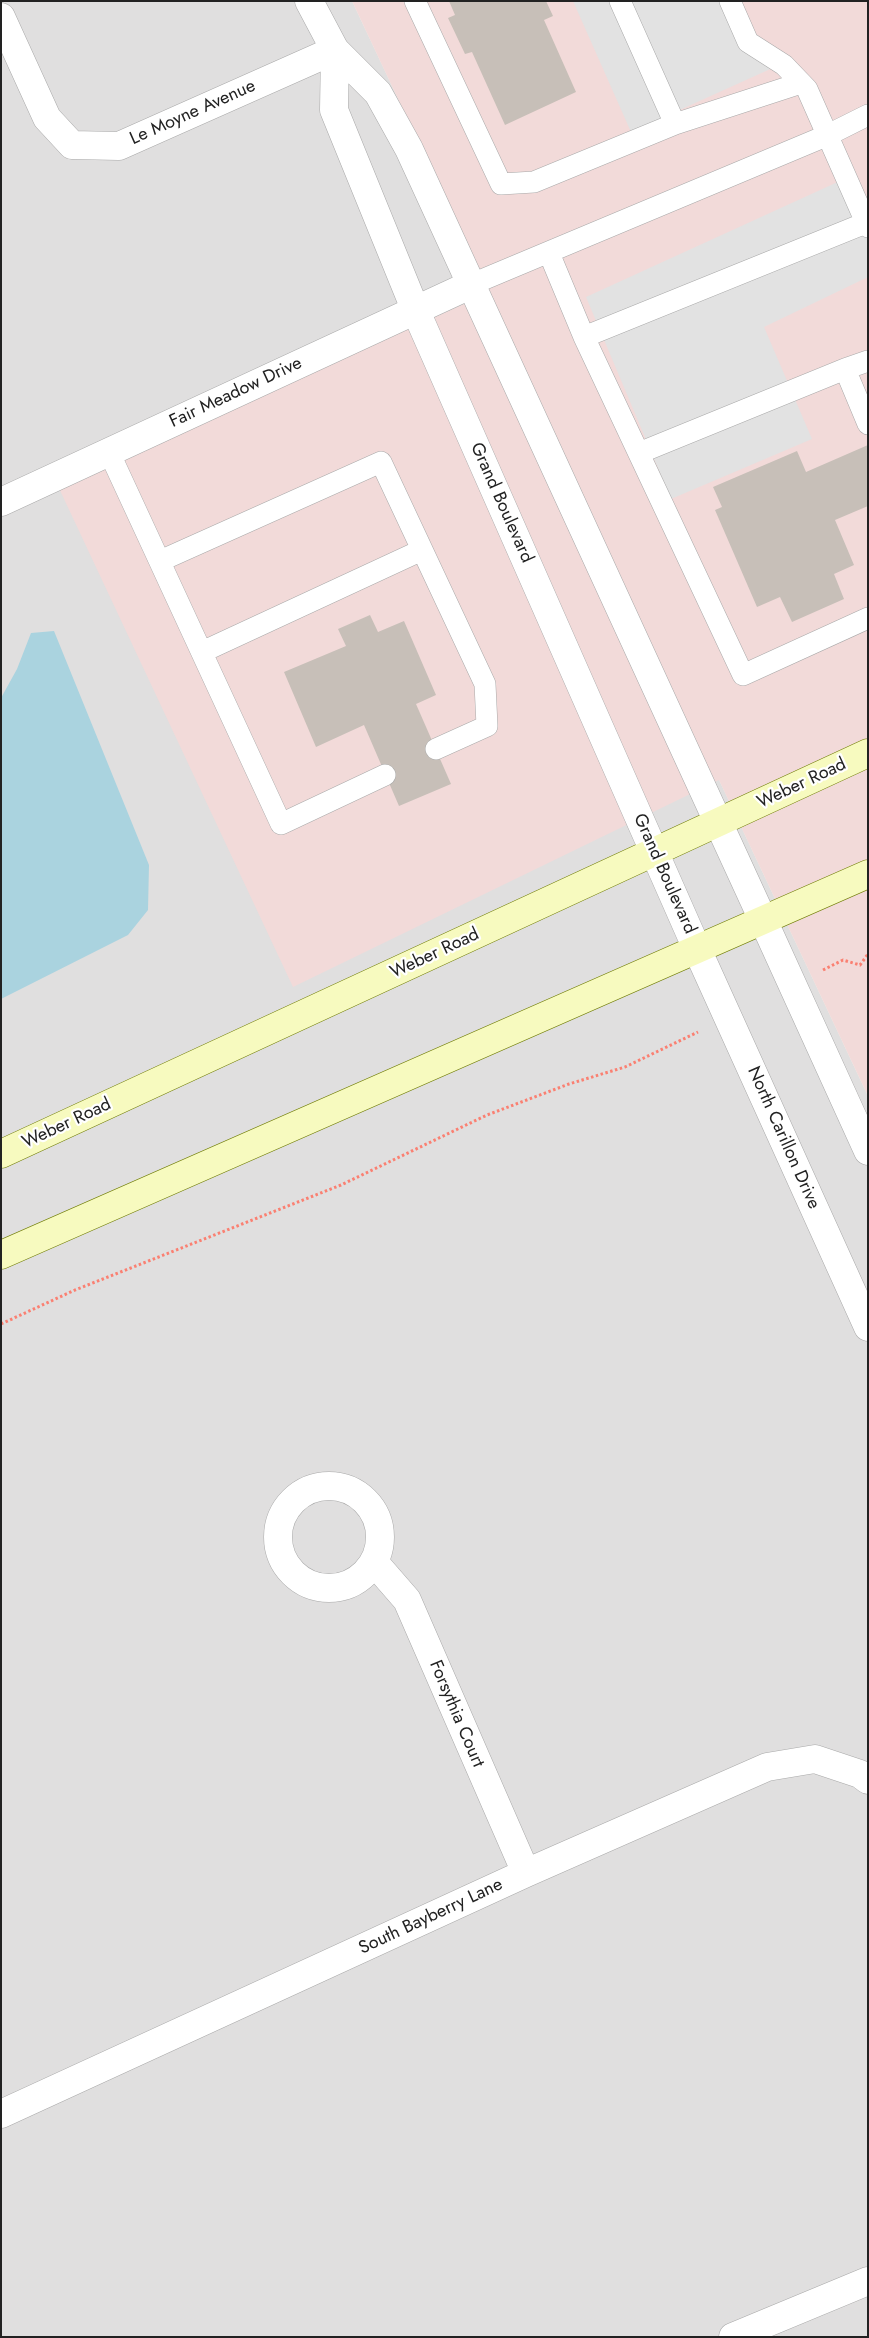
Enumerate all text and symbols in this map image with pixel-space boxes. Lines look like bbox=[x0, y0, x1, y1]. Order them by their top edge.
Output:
street label: Le Moyne Avenue bbox=[127, 76, 259, 150]
street label: Fair Meadow Drive bbox=[166, 353, 306, 433]
street label: Grand Boulevard bbox=[465, 440, 537, 566]
street label: Weber Road bbox=[754, 754, 850, 814]
street label: Grand Boulevard bbox=[628, 811, 700, 937]
street label: Weber Road bbox=[387, 924, 483, 984]
street label: North Carillon Drive bbox=[742, 1063, 824, 1213]
street label: Weber Road bbox=[19, 1094, 115, 1154]
street label: Forsythia Court bbox=[424, 1657, 488, 1771]
street label: South Bayberry Lane bbox=[356, 1874, 506, 1960]

